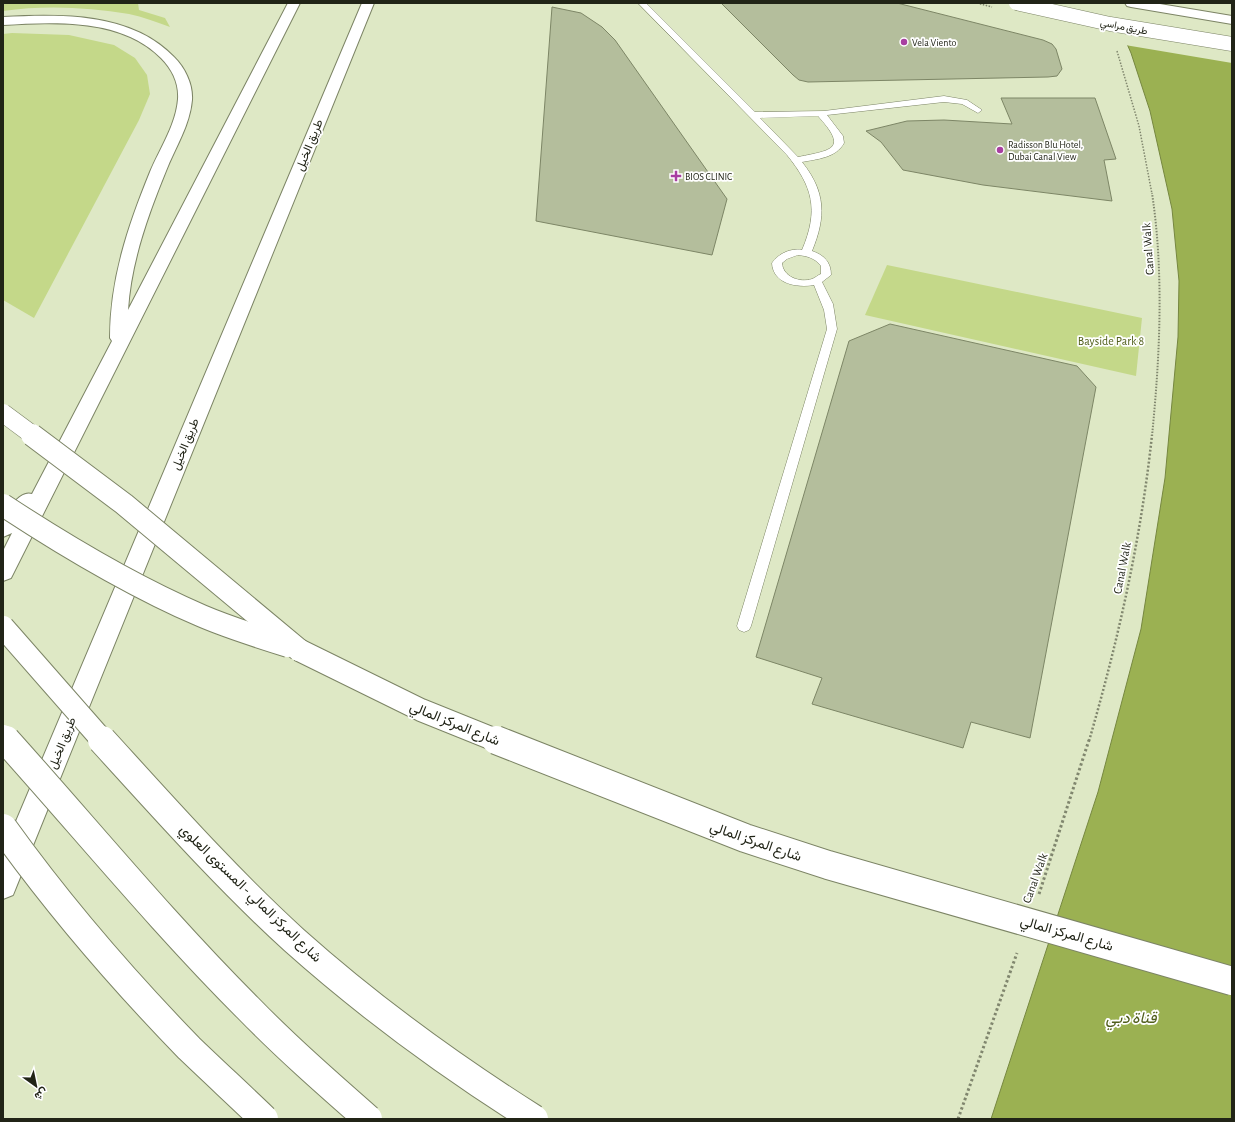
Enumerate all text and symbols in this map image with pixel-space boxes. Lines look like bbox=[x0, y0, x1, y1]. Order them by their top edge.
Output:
street label: طريق مراسي bbox=[1099, 17, 1149, 40]
marker: Vela Viento bbox=[899, 37, 909, 47]
place label: Vela Viento bbox=[912, 38, 956, 48]
street label: طريق الخيل bbox=[293, 117, 327, 173]
place label: Radisson Blu Hotel, Dubai Canal View bbox=[1008, 140, 1083, 162]
marker: Radisson Blu Hotel, Dubai Canal View bbox=[995, 145, 1005, 155]
marker: BIOS CLINIC bbox=[670, 170, 682, 182]
place label: BIOS CLINIC bbox=[685, 172, 732, 182]
street label: Canal Walk bbox=[1140, 222, 1156, 276]
park label: Bayside Park 8 bbox=[1078, 335, 1145, 348]
street label: طريق الخيل bbox=[169, 416, 203, 472]
street label: Canal Walk bbox=[1111, 541, 1133, 595]
street label: شارع المركز المالي bbox=[406, 699, 502, 752]
street label: طريق الخيل bbox=[46, 715, 80, 771]
street label: شارع المركز المالي bbox=[707, 820, 803, 868]
street label: شارع المركز المالي - المستوى العلوي bbox=[174, 822, 324, 968]
street label: Canal Walk bbox=[1020, 851, 1050, 905]
street label: شارع المركز المالي bbox=[1018, 914, 1115, 958]
water label: قناة دبي bbox=[1106, 1010, 1158, 1031]
north arrow bbox=[16, 1066, 56, 1106]
text: ش bbox=[32, 1085, 50, 1102]

